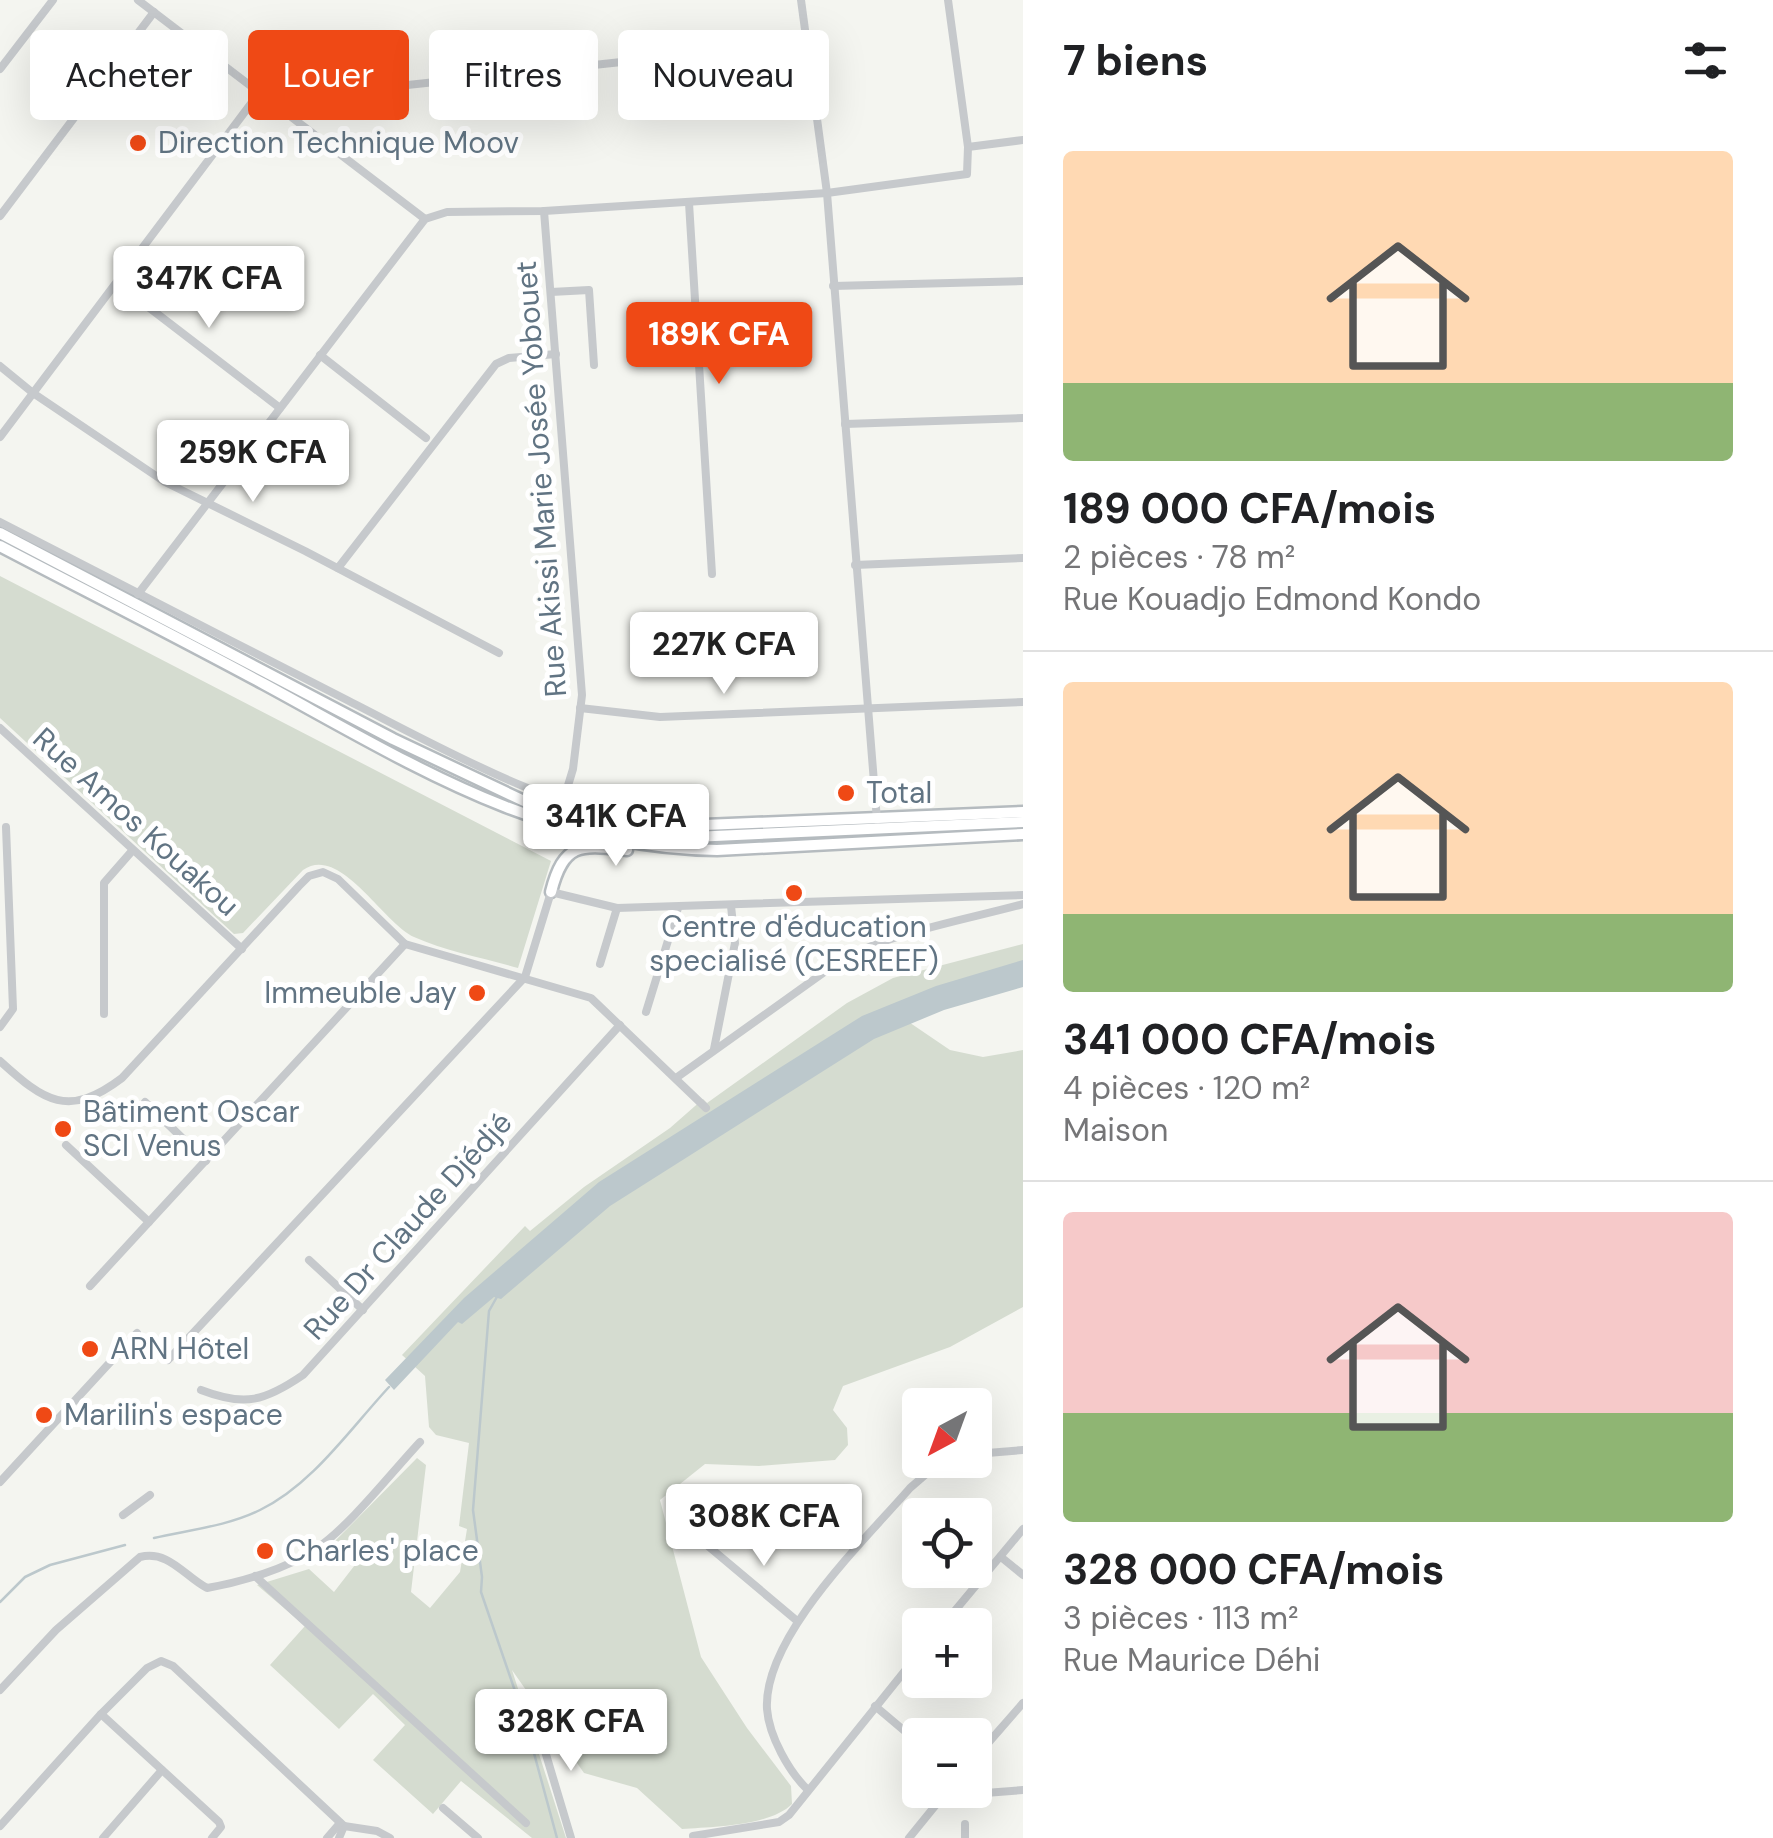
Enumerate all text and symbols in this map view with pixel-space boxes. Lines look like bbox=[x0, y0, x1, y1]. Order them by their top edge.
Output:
chip: Acheter bbox=[30, 30, 228, 120]
chip: Louer bbox=[248, 30, 409, 120]
chip: Filtres bbox=[429, 30, 598, 120]
chip: Nouveau bbox=[618, 30, 829, 120]
text: 7 biens bbox=[1063, 33, 1208, 88]
icon: filters bbox=[1678, 33, 1733, 88]
place label: Direction Technique Moov bbox=[158, 123, 519, 162]
marker: Direction Technique Moov bbox=[127, 132, 149, 154]
icon: home bbox=[1308, 216, 1488, 396]
pin: 347K CFA bbox=[106, 246, 312, 331]
text: 347K CFA bbox=[135, 257, 283, 299]
street label: Rue Akissi Marie Josée Yobouet bbox=[506, 260, 575, 698]
pin: 189K CFA bbox=[616, 302, 822, 387]
text: 189K CFA bbox=[648, 313, 790, 355]
pin: 259K CFA bbox=[150, 420, 356, 505]
text: 259K CFA bbox=[179, 431, 327, 473]
text: 189 000 CFA/mois bbox=[1063, 481, 1436, 536]
text: 2 pièces · 78 m² bbox=[1063, 536, 1295, 578]
text: Rue Kouadjo Edmond Kondo bbox=[1063, 578, 1481, 620]
pin: 227K CFA bbox=[621, 612, 827, 697]
text: 227K CFA bbox=[652, 623, 796, 665]
street label: Rue Amos Kouakou bbox=[25, 719, 248, 925]
icon: home bbox=[1308, 747, 1488, 927]
place label: Total bbox=[866, 773, 932, 812]
marker: Total bbox=[835, 782, 857, 804]
pin: 341K CFA bbox=[513, 784, 719, 869]
text: 341K CFA bbox=[545, 795, 687, 837]
marker: Centre d'éducation specialisé (CESREEF) bbox=[783, 882, 805, 904]
place label: Centre d'éducation specialisé (CESREEF) bbox=[649, 907, 939, 980]
place label: Immeuble Jay bbox=[264, 973, 457, 1012]
marker: Immeuble Jay bbox=[466, 982, 488, 1004]
text: 341 000 CFA/mois bbox=[1063, 1012, 1436, 1067]
text: 4 pièces · 120 m² bbox=[1063, 1067, 1310, 1109]
place label: Bâtiment Oscar SCI Venus bbox=[83, 1092, 300, 1165]
street label: Rue Dr Claude Djédjé bbox=[295, 1104, 520, 1348]
text: Maison bbox=[1063, 1109, 1168, 1151]
marker: Bâtiment Oscar SCI Venus bbox=[52, 1118, 74, 1140]
icon: home bbox=[1308, 1277, 1488, 1457]
place label: ARN Hôtel bbox=[110, 1329, 249, 1368]
marker: ARN Hôtel bbox=[79, 1338, 101, 1360]
north arrow bbox=[902, 1388, 992, 1478]
map controls bbox=[902, 1388, 992, 1808]
place label: Marilin's espace bbox=[64, 1395, 283, 1434]
marker: Marilin's espace bbox=[33, 1404, 55, 1426]
pin: 308K CFA bbox=[661, 1484, 867, 1569]
text: 308K CFA bbox=[688, 1495, 840, 1537]
button: locate bbox=[902, 1498, 992, 1588]
place label: Charles' place bbox=[285, 1531, 479, 1570]
marker: Charles' place bbox=[254, 1540, 276, 1562]
text: 328 000 CFA/mois bbox=[1063, 1542, 1444, 1597]
text: 3 pièces · 113 m² bbox=[1063, 1597, 1299, 1639]
button: + bbox=[902, 1608, 992, 1698]
text: Rue Maurice Déhi bbox=[1063, 1639, 1320, 1681]
pin: 328K CFA bbox=[468, 1689, 674, 1774]
text: 328K CFA bbox=[497, 1700, 645, 1742]
button: − bbox=[902, 1718, 992, 1808]

